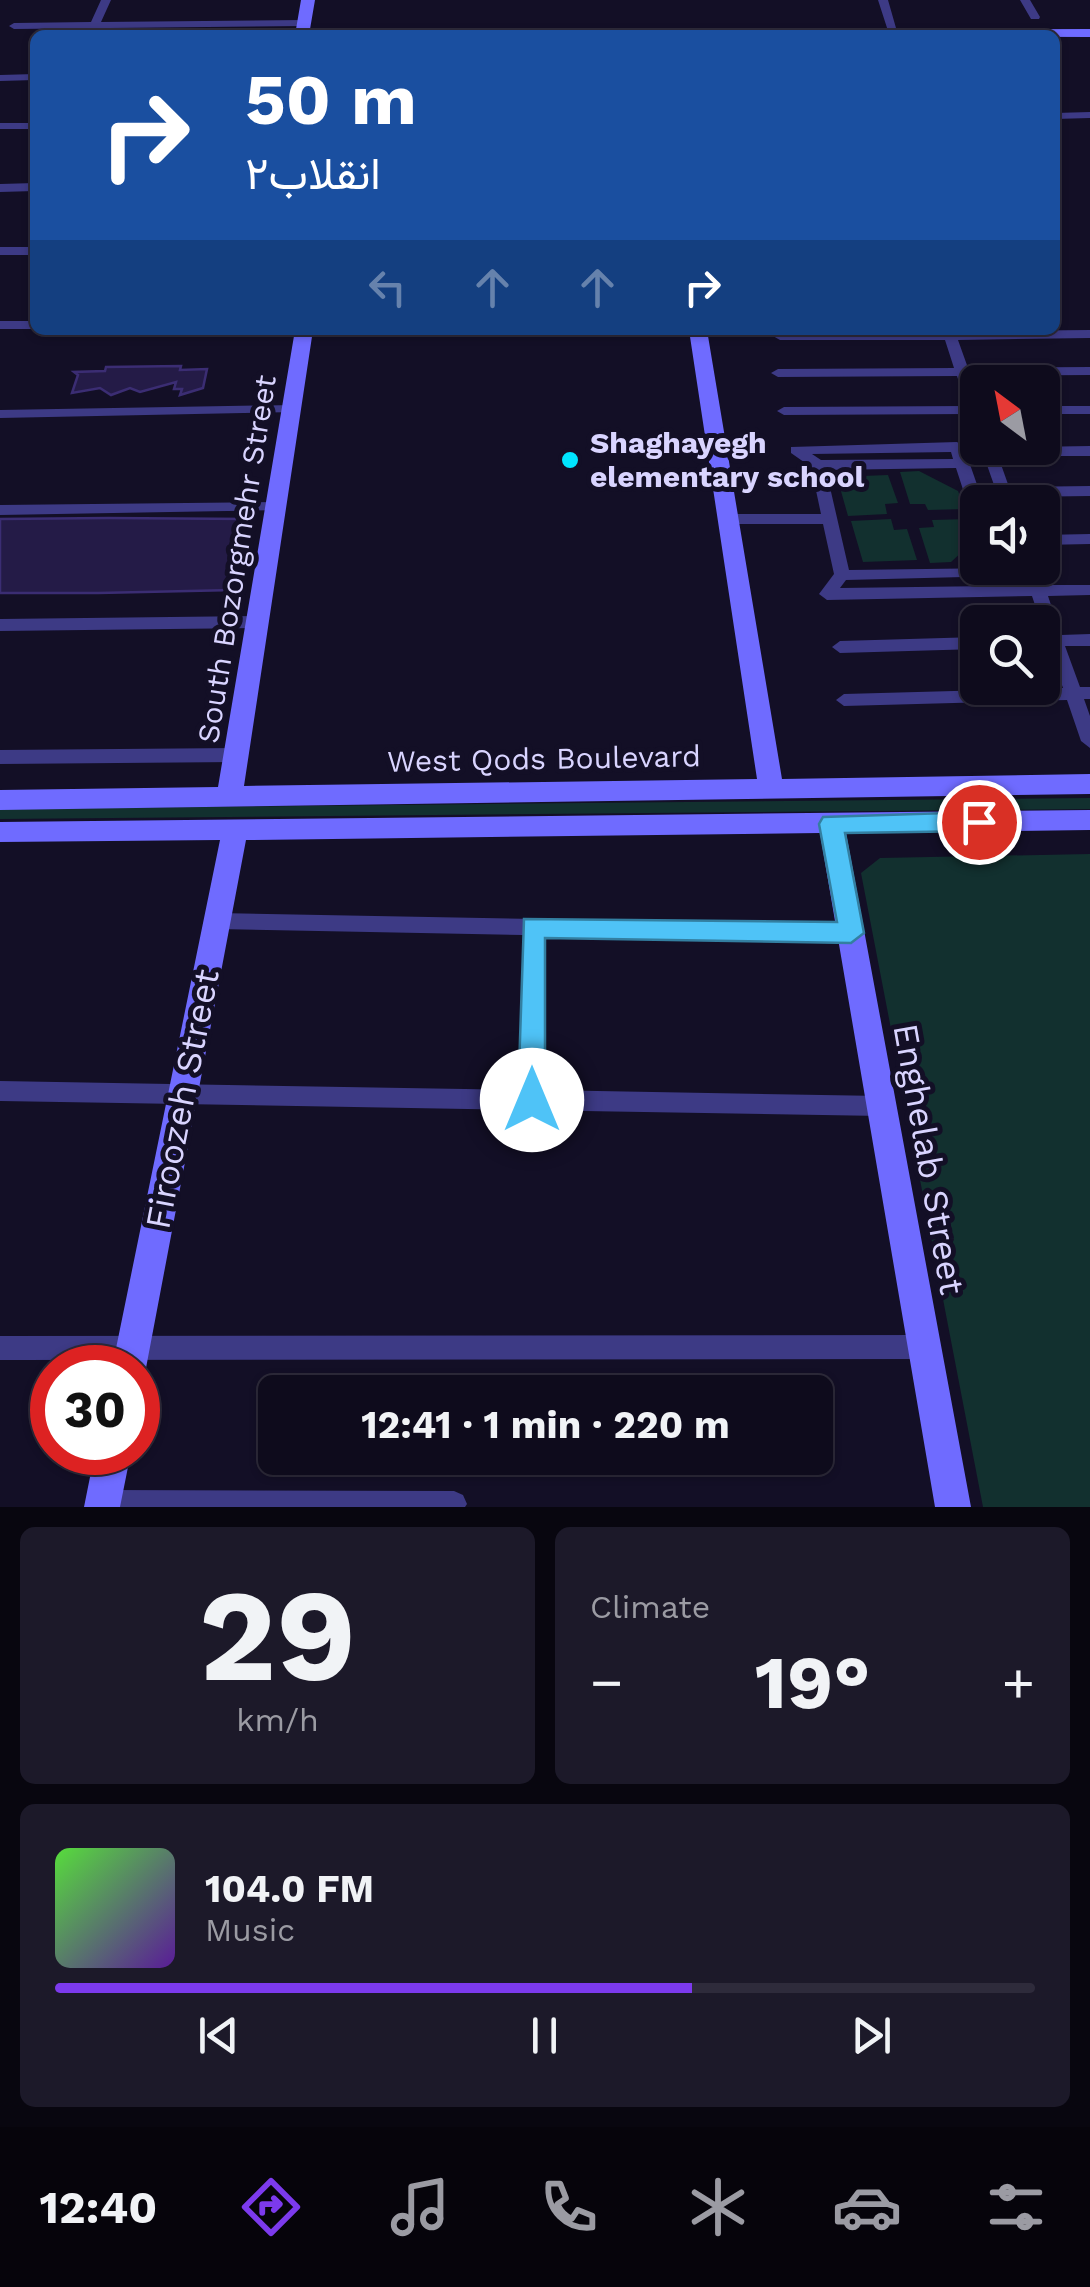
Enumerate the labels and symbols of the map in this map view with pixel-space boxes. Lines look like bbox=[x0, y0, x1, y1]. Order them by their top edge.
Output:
north arrow bbox=[960, 365, 1060, 465]
street label: South Bozorgmehr Street bbox=[190, 372, 283, 745]
place label: Shaghayegh elementary school bbox=[590, 425, 865, 494]
marker: Shaghayegh elementary school bbox=[559, 449, 581, 471]
street label: West Qods Boulevard bbox=[387, 738, 701, 779]
pin bbox=[937, 780, 1022, 865]
street label: Firoozeh Street bbox=[136, 965, 228, 1232]
street label: Enghelab Street bbox=[885, 1020, 974, 1298]
position arrow bbox=[480, 1048, 584, 1152]
speed limit sign: 30 bbox=[30, 1345, 160, 1475]

